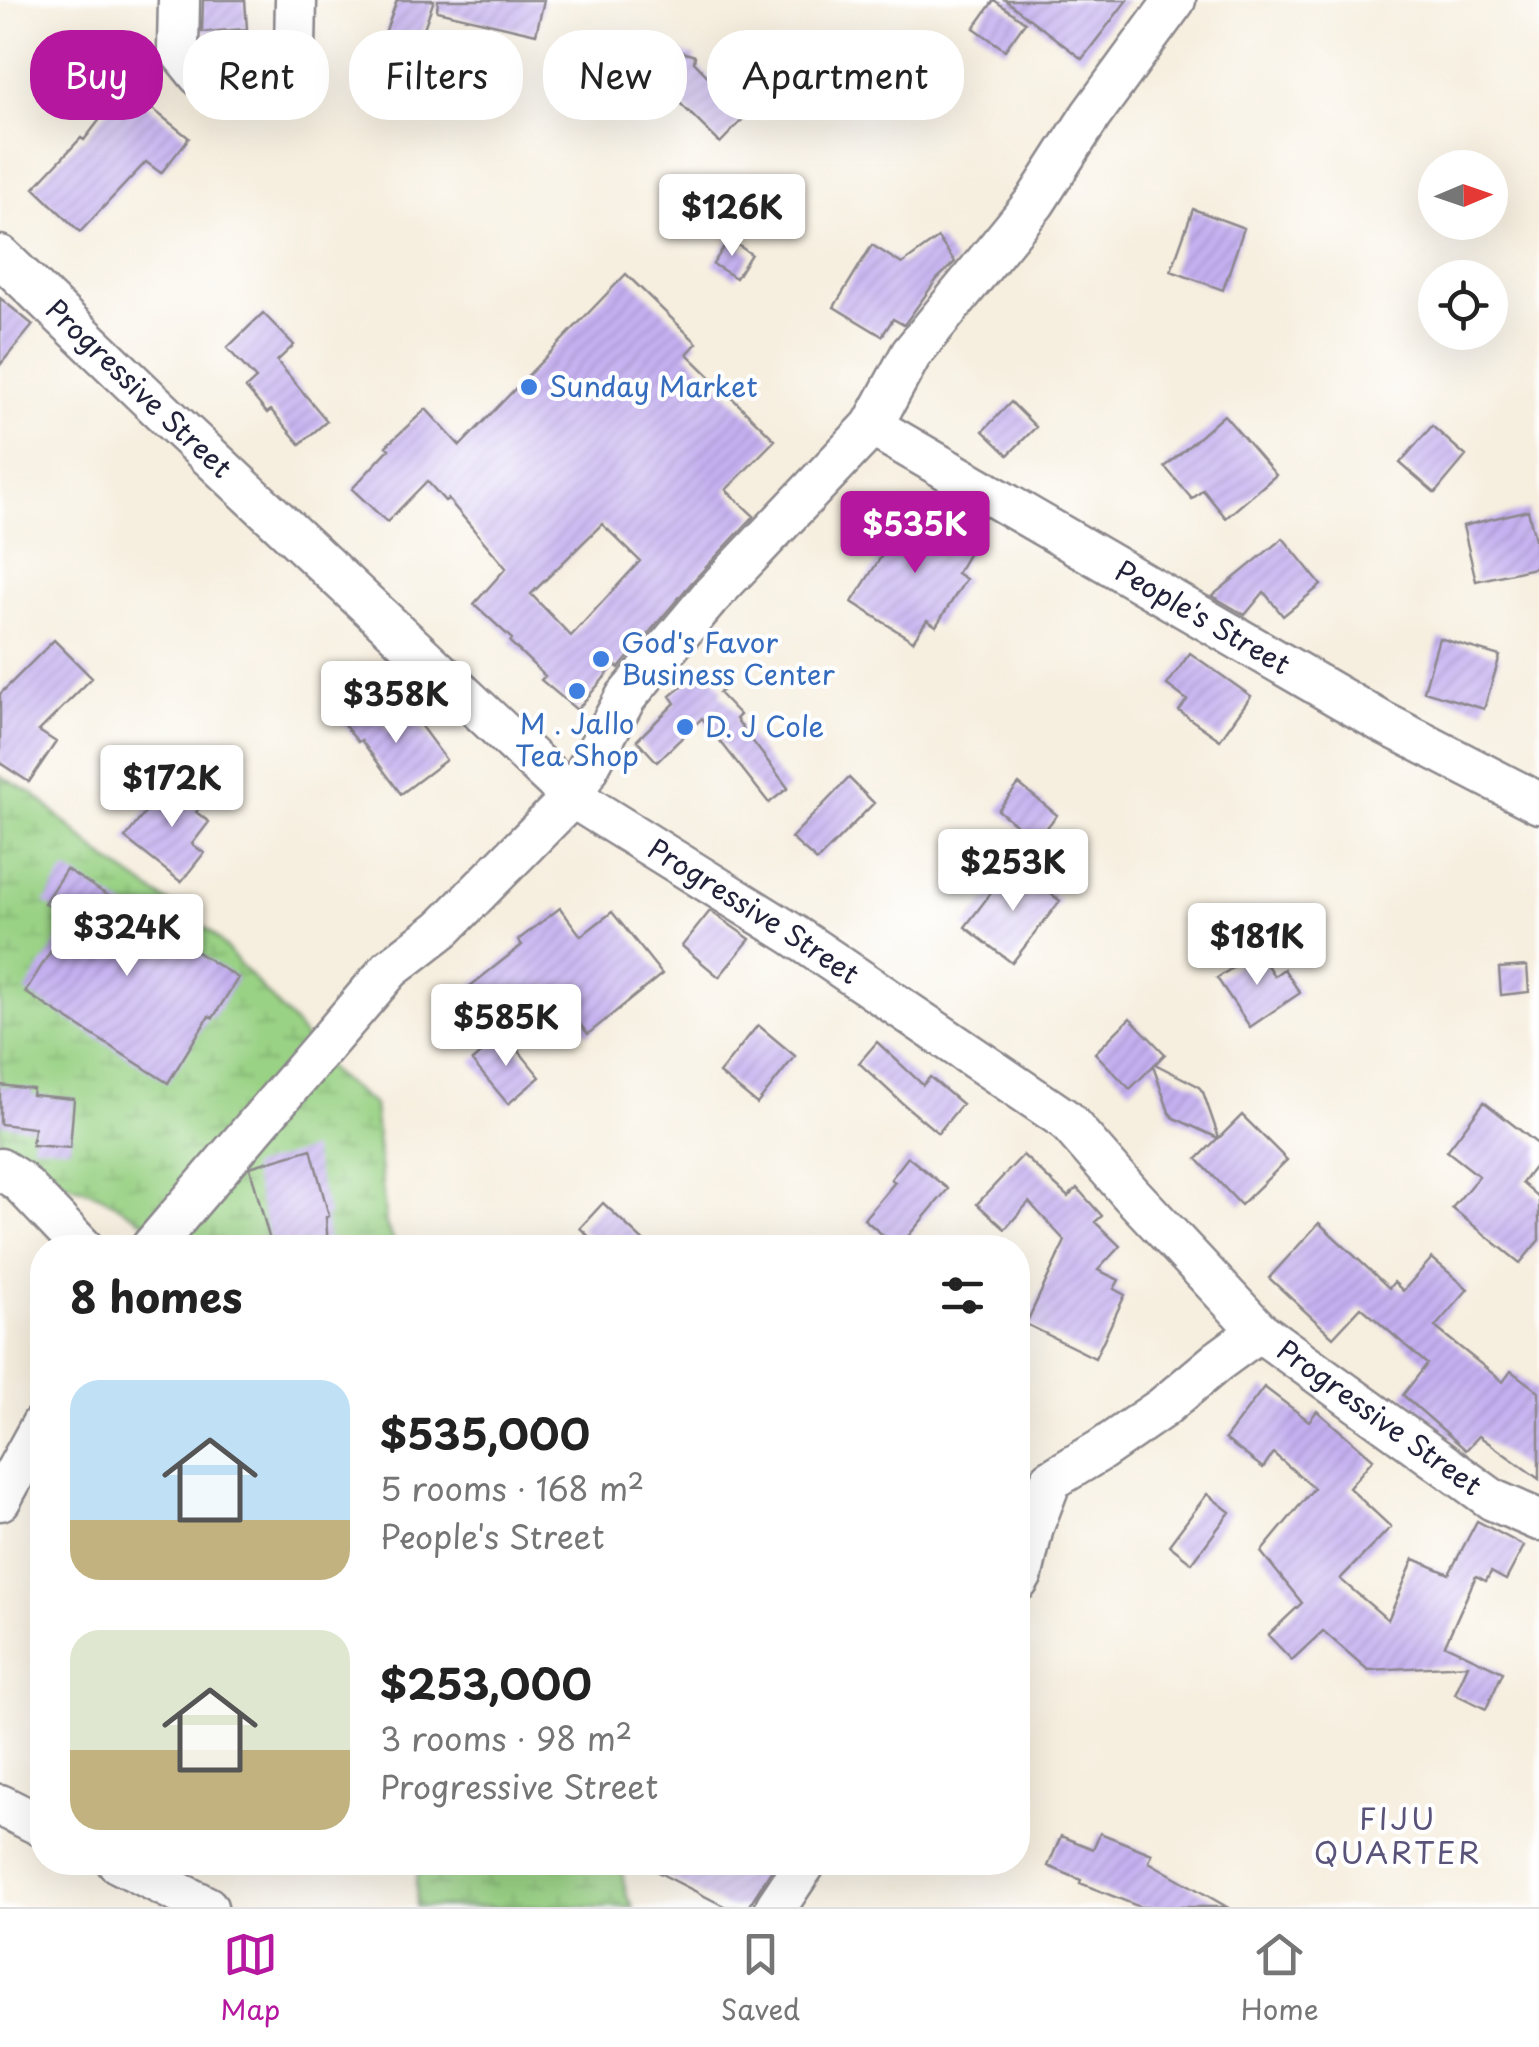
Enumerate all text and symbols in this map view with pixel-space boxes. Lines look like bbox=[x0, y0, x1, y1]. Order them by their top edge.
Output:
chip: Buy bbox=[30, 30, 163, 120]
chip: Rent bbox=[183, 30, 329, 120]
chip: Filters bbox=[349, 30, 523, 120]
chip: New bbox=[543, 30, 687, 120]
chip: Apartment bbox=[707, 30, 964, 120]
north arrow bbox=[1418, 150, 1508, 240]
map controls bbox=[1418, 150, 1508, 350]
pin: $126K bbox=[662, 174, 802, 259]
text: $126K bbox=[681, 182, 783, 230]
button: locate bbox=[1418, 260, 1508, 350]
street label: Progressive Street bbox=[37, 288, 243, 487]
place label: Sunday Market bbox=[549, 364, 758, 407]
marker: Sunday Market bbox=[518, 376, 540, 398]
pin: $535K bbox=[845, 491, 985, 576]
text: $535K bbox=[863, 499, 967, 547]
street label: People's Street bbox=[1107, 549, 1299, 684]
place label: God's Favor Business Center bbox=[621, 620, 835, 695]
marker: God's Favor Business Center bbox=[590, 648, 612, 670]
pin: $358K bbox=[326, 661, 466, 746]
text: $358K bbox=[343, 669, 449, 717]
marker: M . Jallo Tea Shop bbox=[566, 680, 588, 702]
place label: M . Jallo Tea Shop bbox=[515, 701, 639, 776]
place label: D. J Cole bbox=[705, 704, 824, 747]
marker: D. J Cole bbox=[674, 716, 696, 738]
pin: $172K bbox=[102, 745, 242, 830]
text: $172K bbox=[122, 753, 222, 801]
street label: Progressive Street bbox=[640, 827, 869, 994]
pin: $253K bbox=[943, 829, 1083, 914]
text: $253K bbox=[960, 837, 1066, 885]
pin: $324K bbox=[57, 894, 197, 979]
text: $324K bbox=[73, 902, 181, 950]
pin: $181K bbox=[1187, 903, 1327, 988]
text: $181K bbox=[1210, 911, 1304, 959]
pin: $585K bbox=[436, 984, 576, 1069]
text: $585K bbox=[453, 992, 559, 1040]
text: 8 homes bbox=[70, 1264, 243, 1327]
icon: filters bbox=[935, 1268, 990, 1323]
street label: Progressive Street bbox=[1269, 1328, 1491, 1505]
text: $535,000 bbox=[380, 1401, 590, 1464]
icon: home bbox=[150, 1420, 270, 1540]
text: 5 rooms · 168 m² bbox=[380, 1464, 644, 1512]
text: People's Street bbox=[380, 1512, 605, 1560]
text: $253,000 bbox=[380, 1651, 592, 1714]
icon: home bbox=[150, 1670, 270, 1790]
text: 3 rooms · 98 m² bbox=[380, 1714, 632, 1762]
text: Progressive Street bbox=[380, 1762, 658, 1810]
district label: FIJU QUARTER bbox=[1314, 1795, 1482, 1874]
tab: Map bbox=[220, 1927, 280, 2030]
tab: Saved bbox=[721, 1927, 800, 2030]
tab: Home bbox=[1241, 1927, 1319, 2030]

